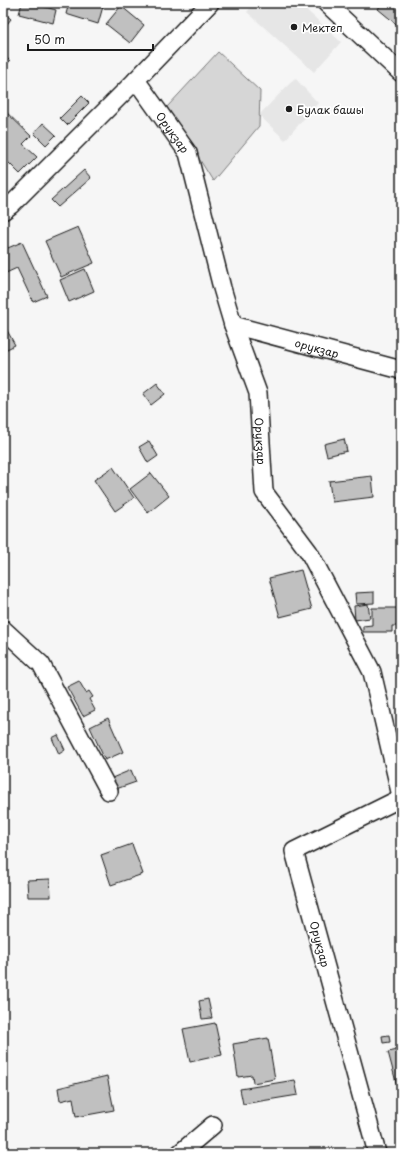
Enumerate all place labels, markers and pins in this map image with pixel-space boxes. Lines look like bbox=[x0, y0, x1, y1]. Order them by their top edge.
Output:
place label: Мектеп bbox=[302, 19, 343, 36]
marker: Мектеп bbox=[289, 22, 299, 32]
place label: Булак башы bbox=[297, 101, 364, 118]
marker: Булак башы bbox=[284, 104, 294, 114]

